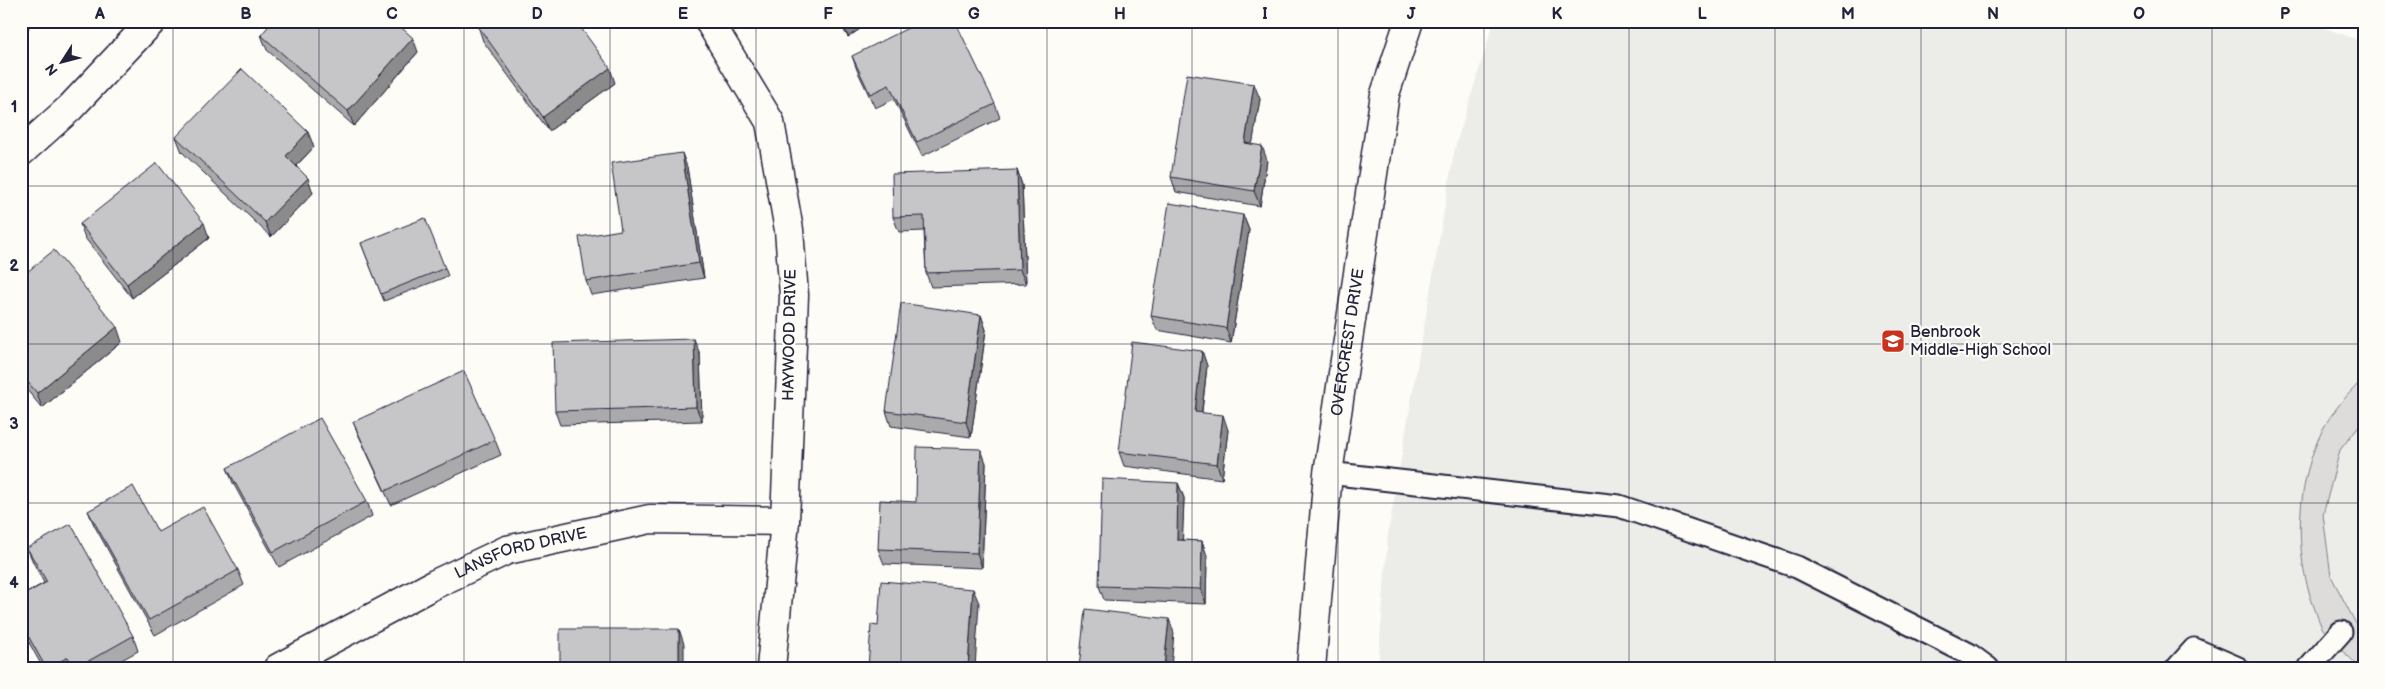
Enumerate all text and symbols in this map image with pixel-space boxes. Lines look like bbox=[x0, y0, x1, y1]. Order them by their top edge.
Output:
text: A bbox=[94, 5, 105, 24]
text: B bbox=[240, 5, 252, 24]
text: C bbox=[386, 5, 398, 24]
text: D bbox=[531, 5, 543, 24]
text: E bbox=[678, 5, 688, 24]
text: F bbox=[823, 5, 833, 24]
text: G bbox=[968, 5, 980, 24]
text: H bbox=[1114, 5, 1126, 24]
text: I bbox=[1262, 5, 1268, 24]
text: J bbox=[1407, 5, 1416, 24]
text: K bbox=[1552, 5, 1563, 24]
text: L bbox=[1697, 5, 1707, 24]
text: M bbox=[1841, 5, 1855, 24]
text: N bbox=[1987, 5, 1999, 24]
text: O bbox=[2133, 5, 2145, 24]
text: P bbox=[2280, 5, 2290, 24]
north arrow bbox=[38, 38, 88, 88]
text: N bbox=[42, 60, 62, 79]
text: 1 bbox=[11, 98, 17, 117]
text: 2 bbox=[9, 257, 19, 276]
street label: OVERCREST DRIVE bbox=[1327, 267, 1368, 417]
street label: HAYWOOD DRIVE bbox=[779, 269, 801, 401]
place label: Benbrook Middle-High School bbox=[1910, 323, 2051, 360]
school or university icon: Benbrook Middle-High School bbox=[1880, 328, 1906, 354]
text: 3 bbox=[9, 415, 19, 434]
street label: LANSFORD DRIVE bbox=[452, 523, 589, 583]
text: 4 bbox=[9, 574, 19, 593]

